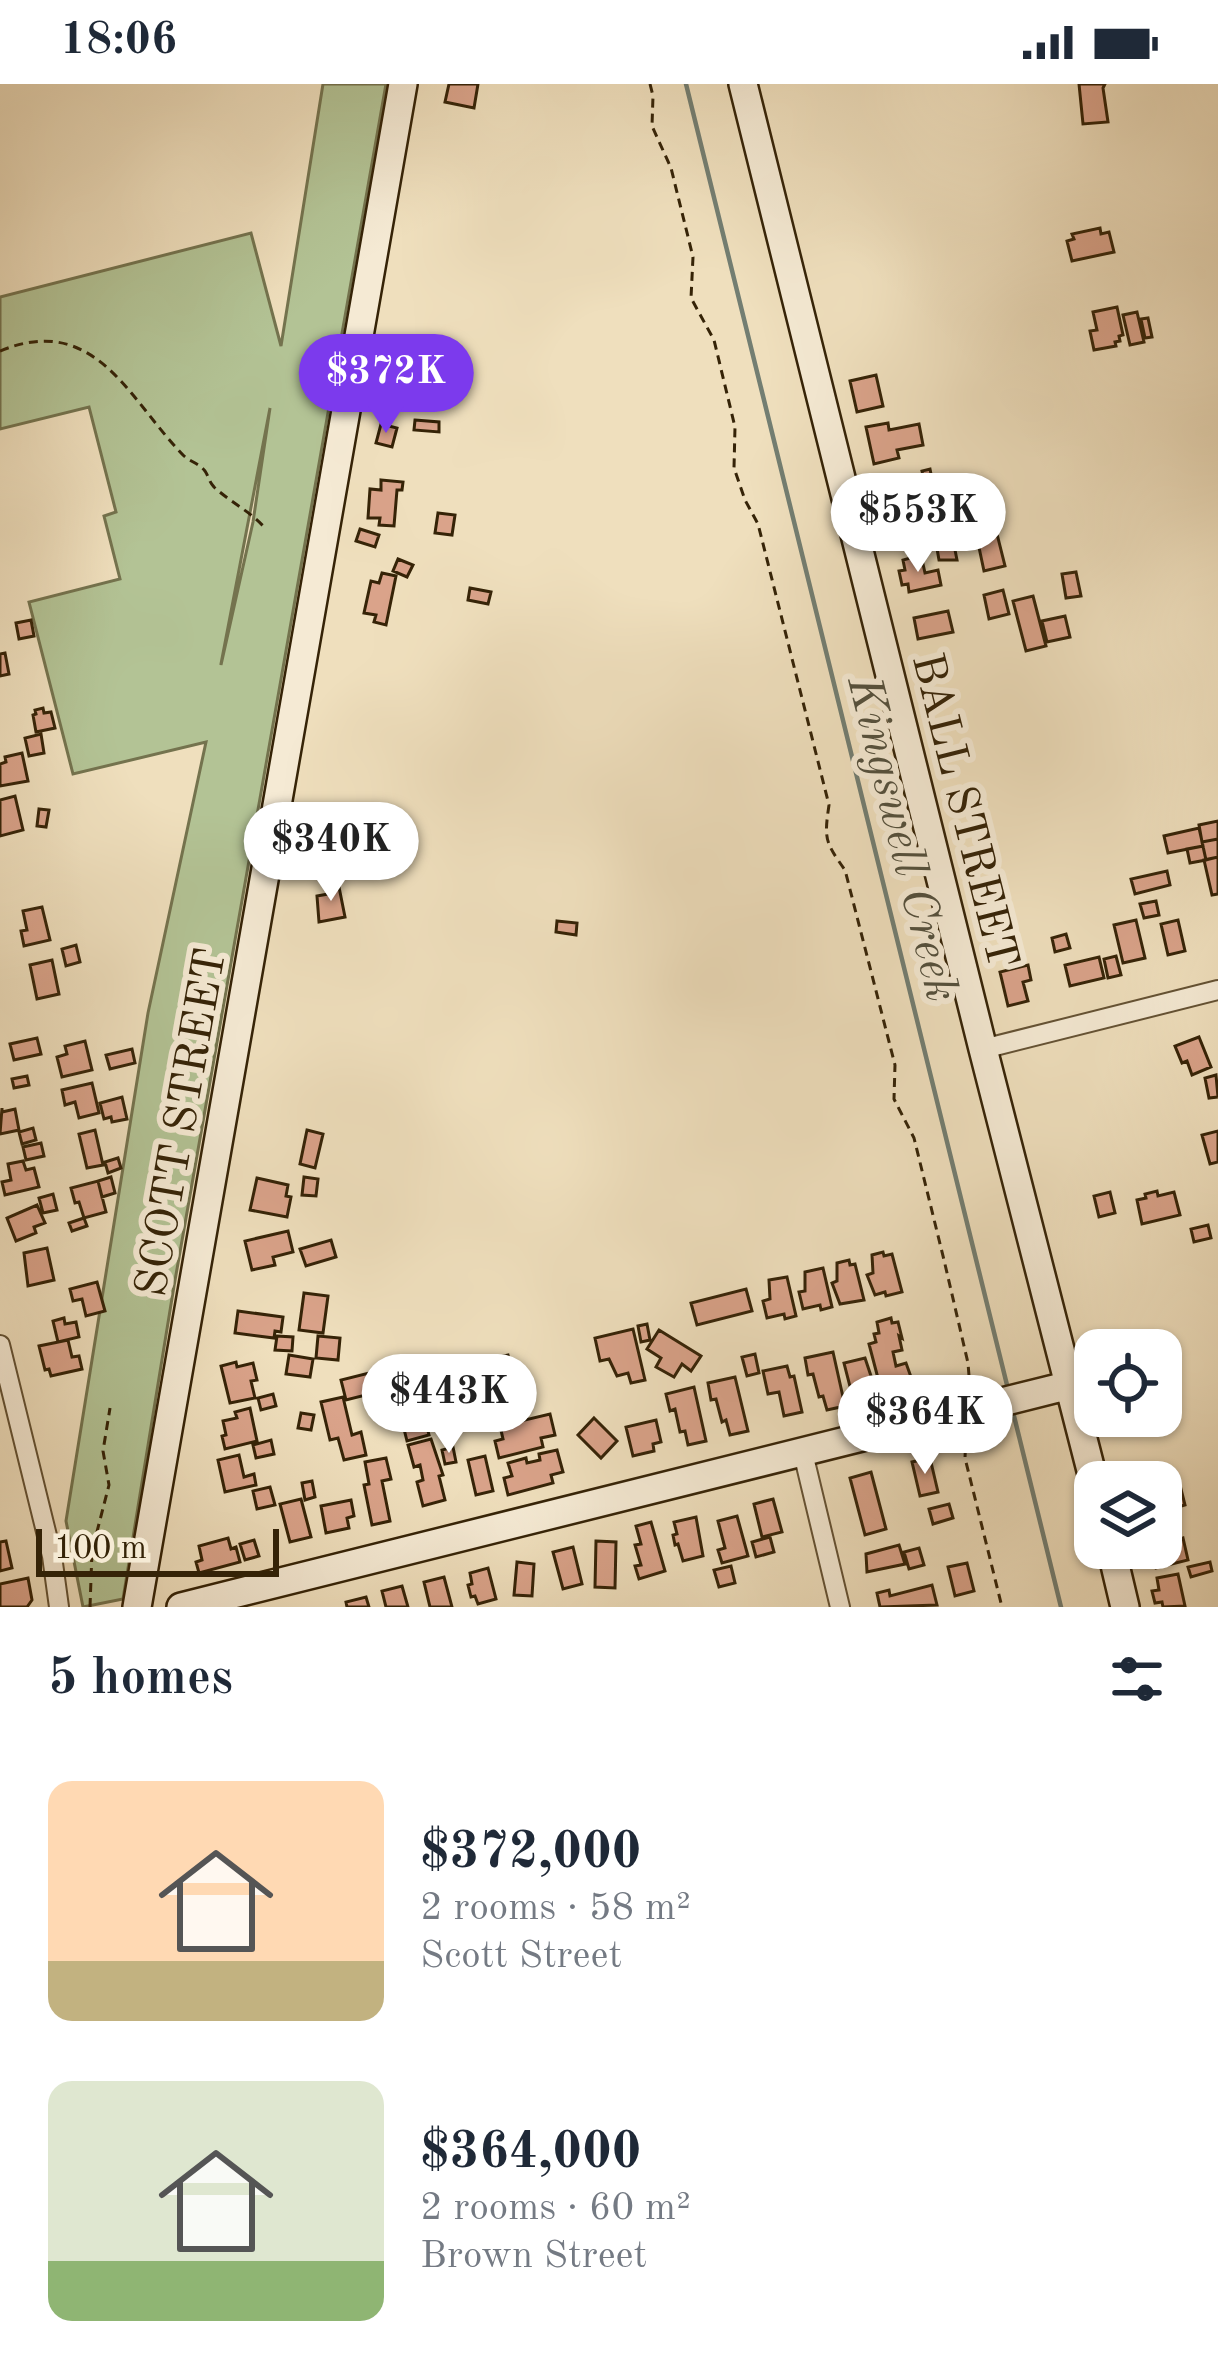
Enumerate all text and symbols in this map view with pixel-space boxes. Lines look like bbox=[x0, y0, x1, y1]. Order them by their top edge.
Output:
text: 18:06 bbox=[60, 19, 177, 64]
pin: $372K bbox=[302, 334, 470, 436]
text: $372K bbox=[326, 353, 446, 392]
pin: $553K bbox=[834, 473, 1002, 575]
text: $553K bbox=[858, 492, 978, 531]
street label: BALL STREET bbox=[902, 649, 1024, 973]
water label: Kingswell Creek bbox=[837, 670, 965, 1007]
pin: $340K bbox=[247, 802, 415, 904]
text: $340K bbox=[271, 821, 391, 860]
street label: SCOTT STREET bbox=[131, 945, 236, 1300]
map controls bbox=[1074, 1329, 1182, 1569]
button: locate bbox=[1074, 1329, 1182, 1437]
pin: $443K bbox=[365, 1354, 533, 1456]
text: $443K bbox=[389, 1373, 509, 1412]
pin: $364K bbox=[841, 1375, 1009, 1477]
text: $364K bbox=[865, 1394, 985, 1433]
button: layers bbox=[1074, 1461, 1182, 1569]
scale bar bbox=[36, 1523, 279, 1576]
text: 100 m bbox=[54, 1533, 147, 1566]
icon: filters bbox=[1104, 1646, 1170, 1712]
text: 5 homes bbox=[48, 1654, 233, 1705]
text: $372,000 bbox=[420, 1828, 641, 1879]
icon: home bbox=[144, 1829, 288, 1973]
text: 2 rooms · 58 m² bbox=[420, 1889, 691, 1928]
text: Scott Street bbox=[420, 1937, 622, 1976]
text: $364,000 bbox=[420, 2128, 641, 2179]
icon: home bbox=[144, 2129, 288, 2273]
text: 2 rooms · 60 m² bbox=[420, 2189, 691, 2228]
text: Brown Street bbox=[420, 2237, 647, 2276]

